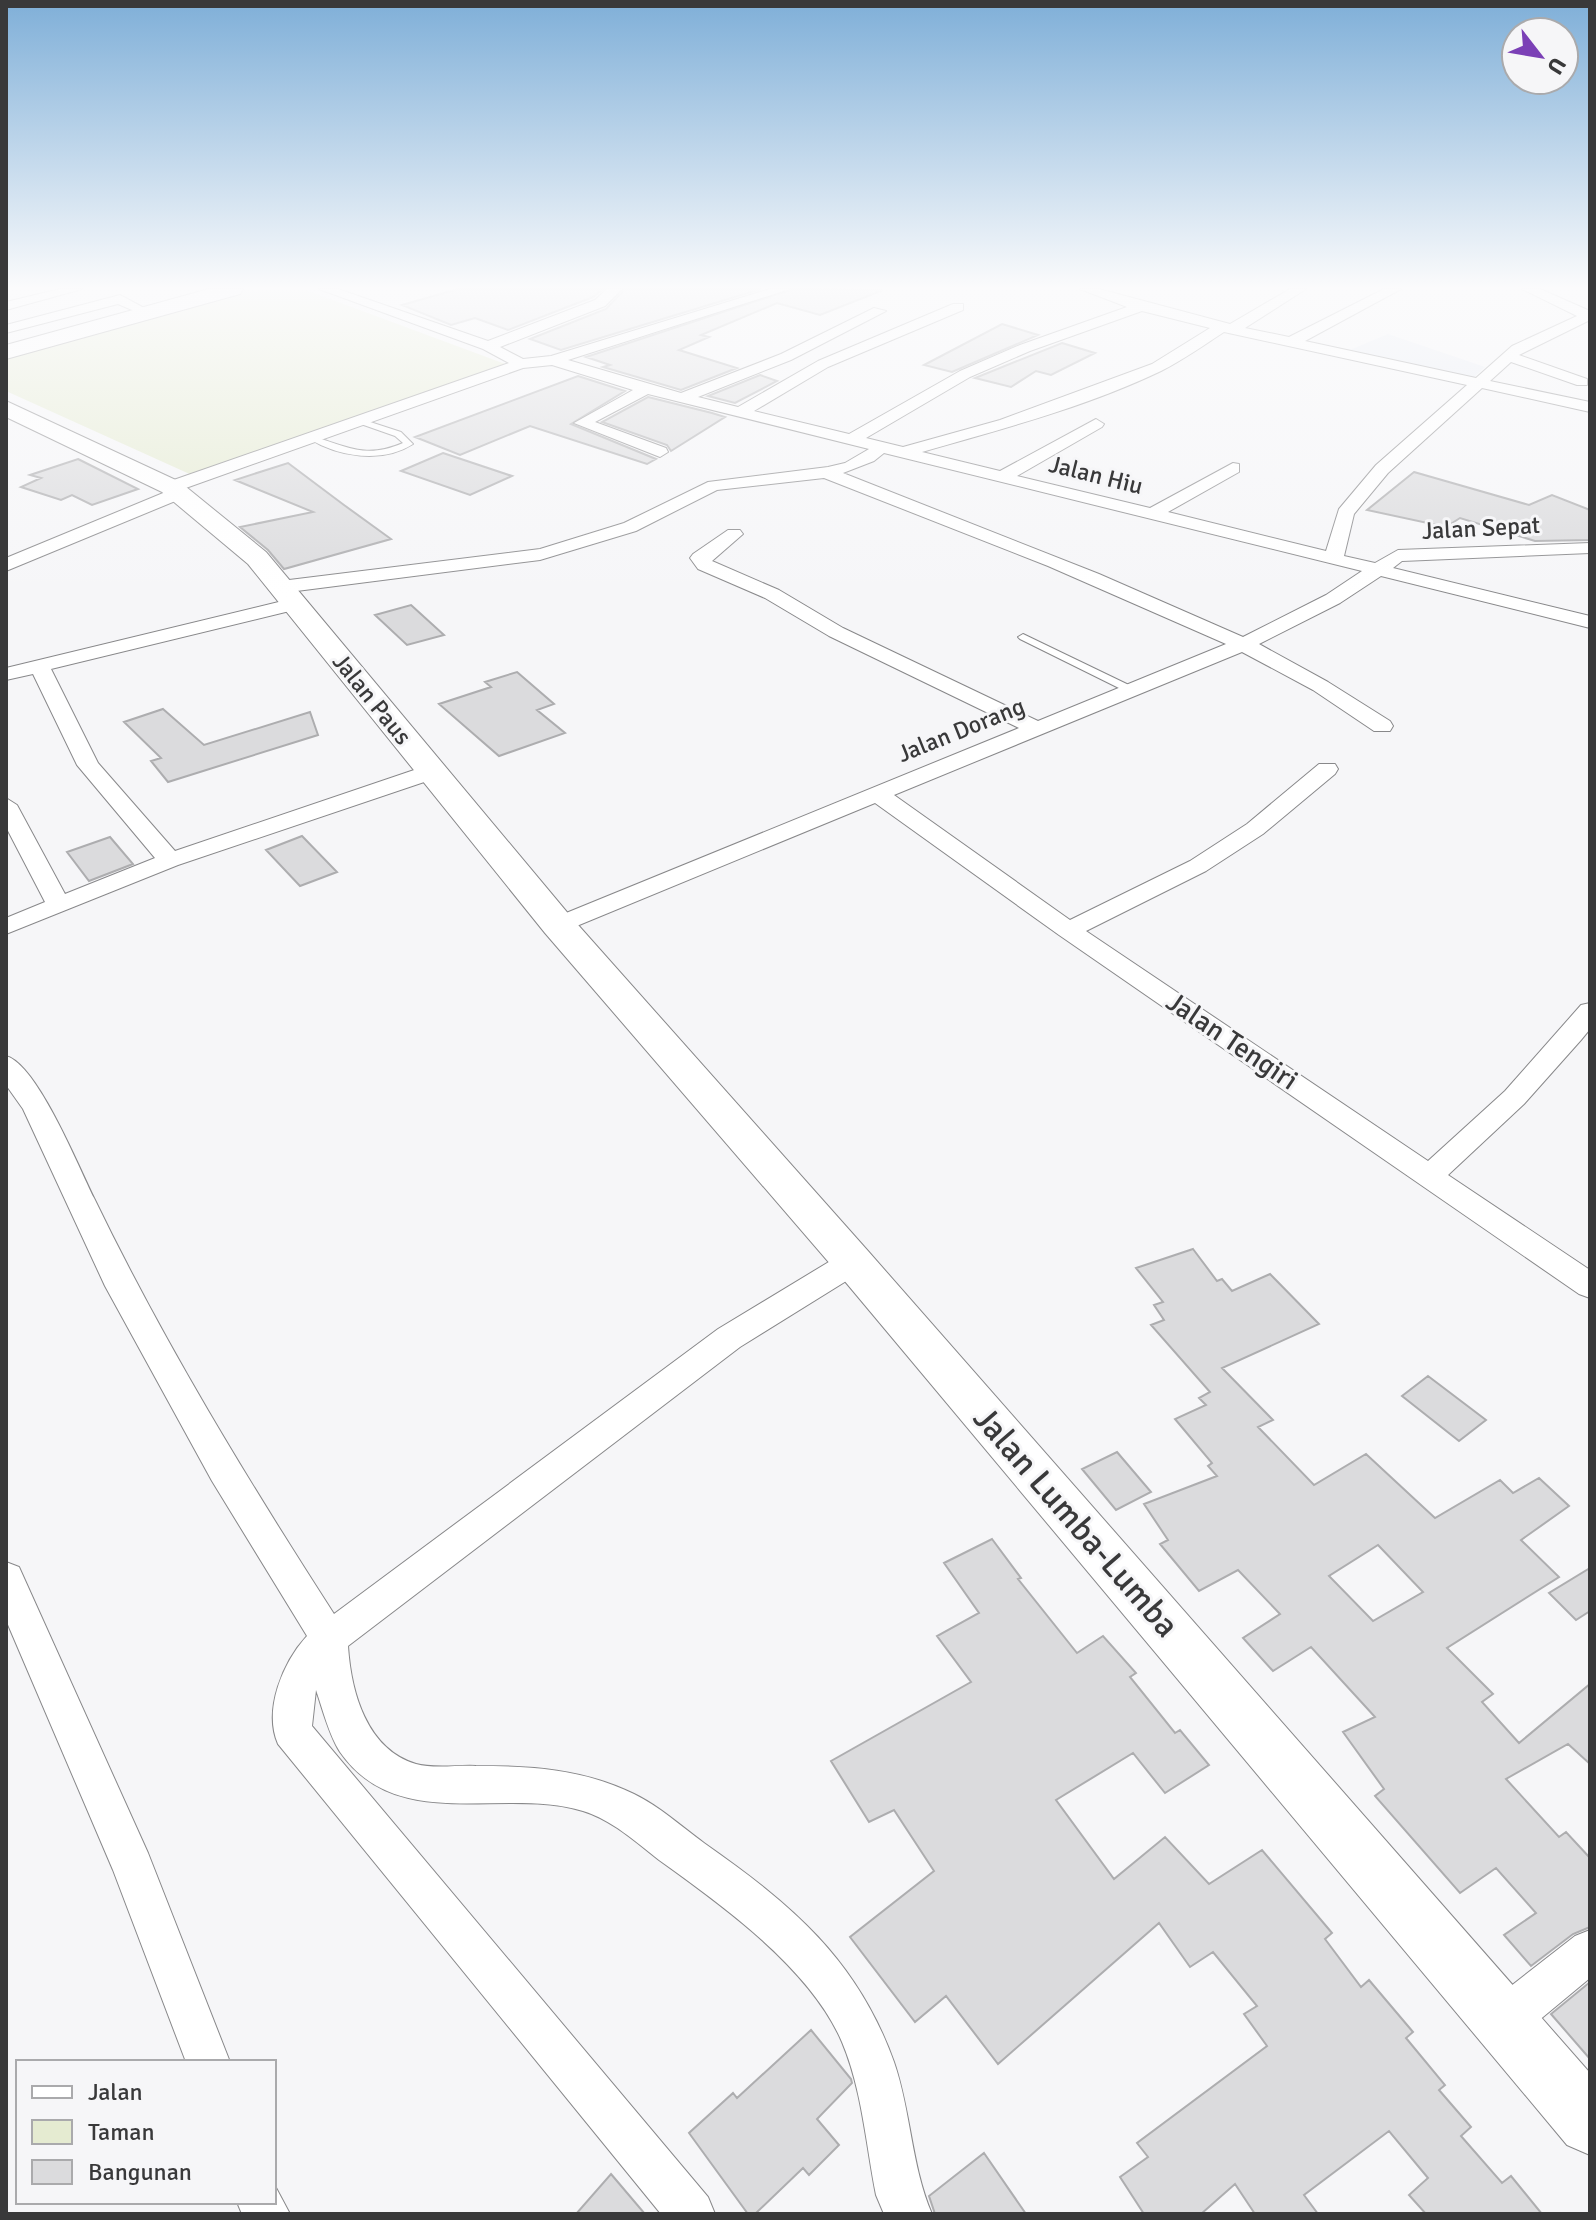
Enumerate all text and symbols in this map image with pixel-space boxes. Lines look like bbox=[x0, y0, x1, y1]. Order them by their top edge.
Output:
north arrow bbox=[1500, 16, 1580, 96]
text: U bbox=[1541, 53, 1572, 79]
street label: Jalan Hiu bbox=[1046, 449, 1146, 501]
street label: Jalan Sepat bbox=[1421, 510, 1541, 546]
street label: Jalan Paus bbox=[326, 647, 418, 751]
street label: Jalan Dorang bbox=[893, 691, 1029, 769]
street label: Jalan Tengiri bbox=[1160, 985, 1304, 1097]
street label: Jalan Lumba-Lumba bbox=[964, 1398, 1188, 1646]
legend bbox=[16, 2060, 276, 2204]
text: Jalan bbox=[88, 2077, 143, 2107]
text: Taman bbox=[88, 2117, 155, 2147]
text: Bangunan bbox=[88, 2157, 192, 2187]

